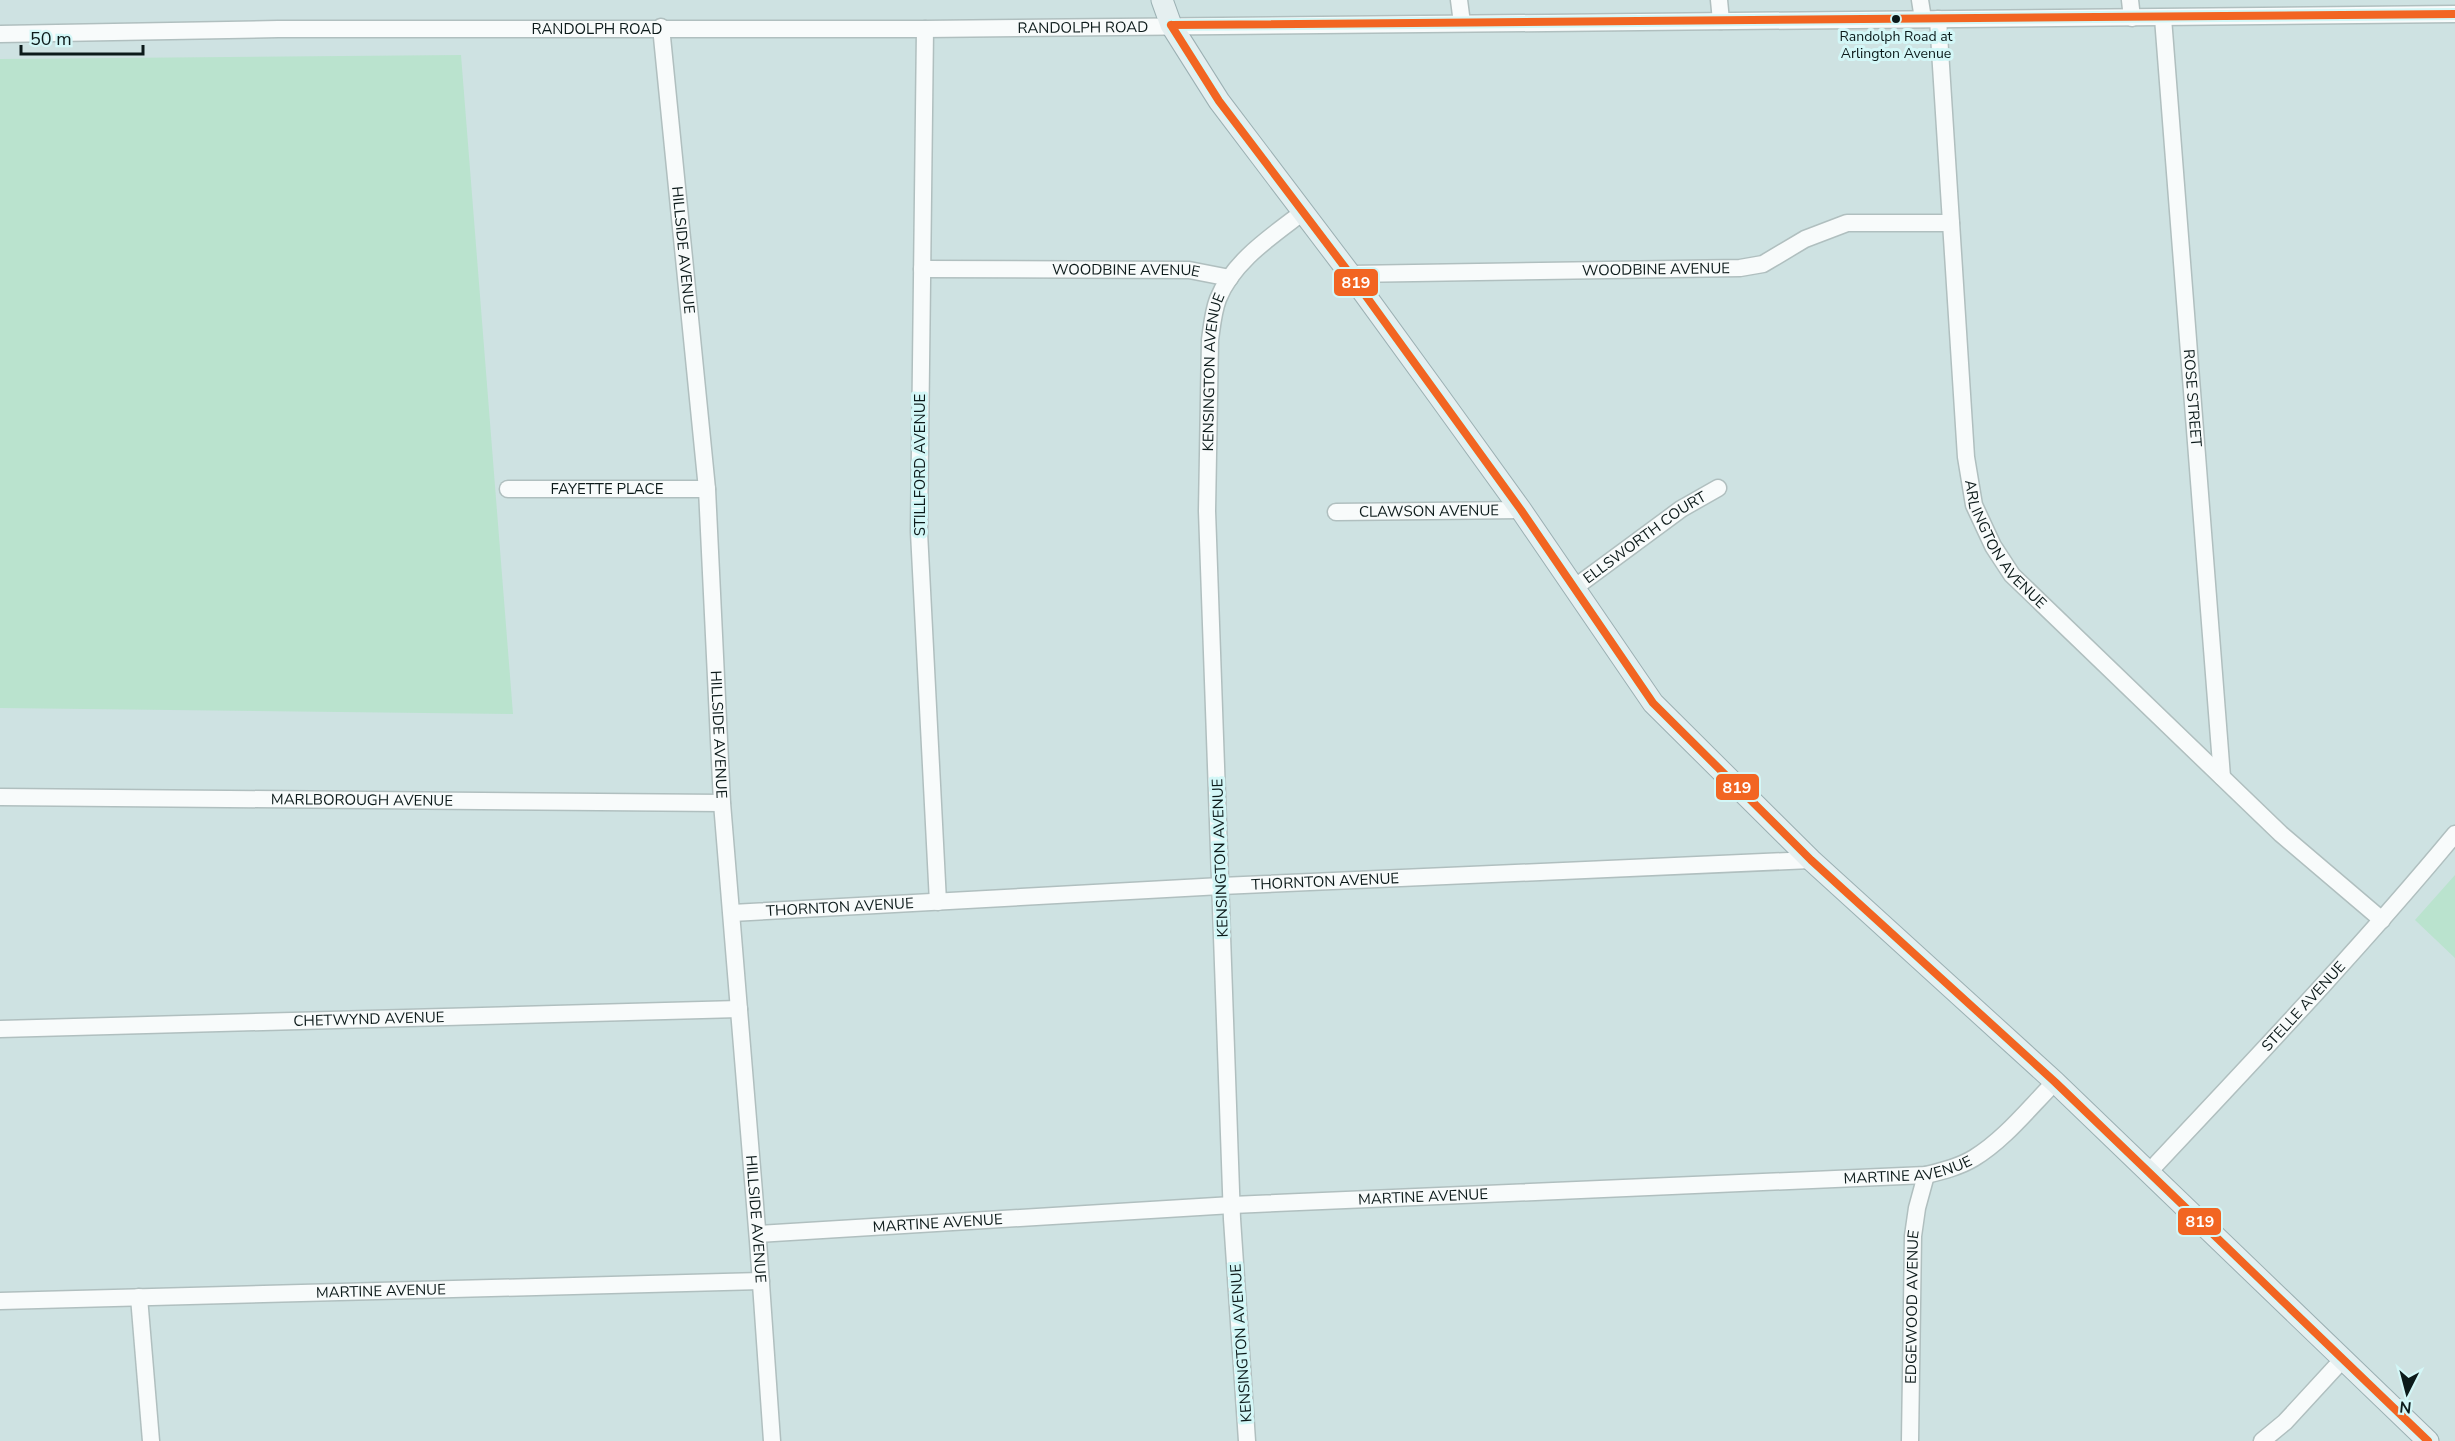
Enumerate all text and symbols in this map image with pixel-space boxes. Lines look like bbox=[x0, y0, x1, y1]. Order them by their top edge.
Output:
marker: Randolph Road at Arlington Avenue bbox=[1890, 13, 1902, 25]
street label: RANDOLPH ROAD bbox=[1017, 17, 1148, 38]
scale bar bbox=[21, 18, 142, 56]
street label: RANDOLPH ROAD bbox=[532, 19, 662, 39]
text: 50 m bbox=[30, 27, 72, 51]
place label: Randolph Road at Arlington Avenue bbox=[1839, 27, 1953, 63]
street label: HILLSIDE AVENUE bbox=[667, 185, 699, 315]
street label: WOODBINE AVENUE bbox=[1582, 258, 1730, 280]
street label: WOODBINE AVENUE bbox=[1052, 259, 1202, 282]
line badge: 819 bbox=[1333, 268, 1379, 297]
text: 819 bbox=[1342, 272, 1370, 294]
street label: KENSINGTON AVENUE bbox=[1198, 290, 1229, 452]
street label: ROSE STREET bbox=[2179, 348, 2206, 447]
street label: STILLFORD AVENUE bbox=[910, 394, 930, 536]
street label: ARLINGTON AVENUE bbox=[1960, 478, 2051, 613]
street label: FAYETTE PLACE bbox=[551, 479, 663, 499]
street label: ELLSWORTH COURT bbox=[1579, 487, 1710, 588]
street label: CLAWSON AVENUE bbox=[1359, 500, 1499, 522]
street label: HILLSIDE AVENUE bbox=[706, 670, 732, 799]
line badge: 819 bbox=[1715, 773, 1760, 801]
text: 819 bbox=[1723, 777, 1751, 799]
street label: KENSINGTON AVENUE bbox=[1207, 778, 1233, 938]
street label: MARLBOROUGH AVENUE bbox=[271, 789, 453, 811]
street label: THORNTON AVENUE bbox=[1251, 868, 1400, 895]
street label: THORNTON AVENUE bbox=[765, 893, 914, 921]
street label: STELLE AVENUE bbox=[2257, 957, 2350, 1056]
street label: CHETWYND AVENUE bbox=[293, 1007, 445, 1031]
street label: MARTINE AVENUE bbox=[1843, 1151, 1975, 1189]
street label: HILLSIDE AVENUE bbox=[741, 1154, 771, 1284]
street label: MARTINE AVENUE bbox=[1358, 1184, 1488, 1210]
line badge: 819 bbox=[2177, 1207, 2222, 1236]
street label: MARTINE AVENUE bbox=[872, 1209, 1003, 1237]
text: 819 bbox=[2186, 1211, 2214, 1233]
street label: EDGEWOOD AVENUE bbox=[1901, 1229, 1924, 1384]
street label: KENSINGTON AVENUE bbox=[1225, 1263, 1257, 1423]
street label: MARTINE AVENUE bbox=[316, 1279, 446, 1303]
north arrow bbox=[2377, 1363, 2437, 1423]
text: N bbox=[2398, 1395, 2413, 1418]

